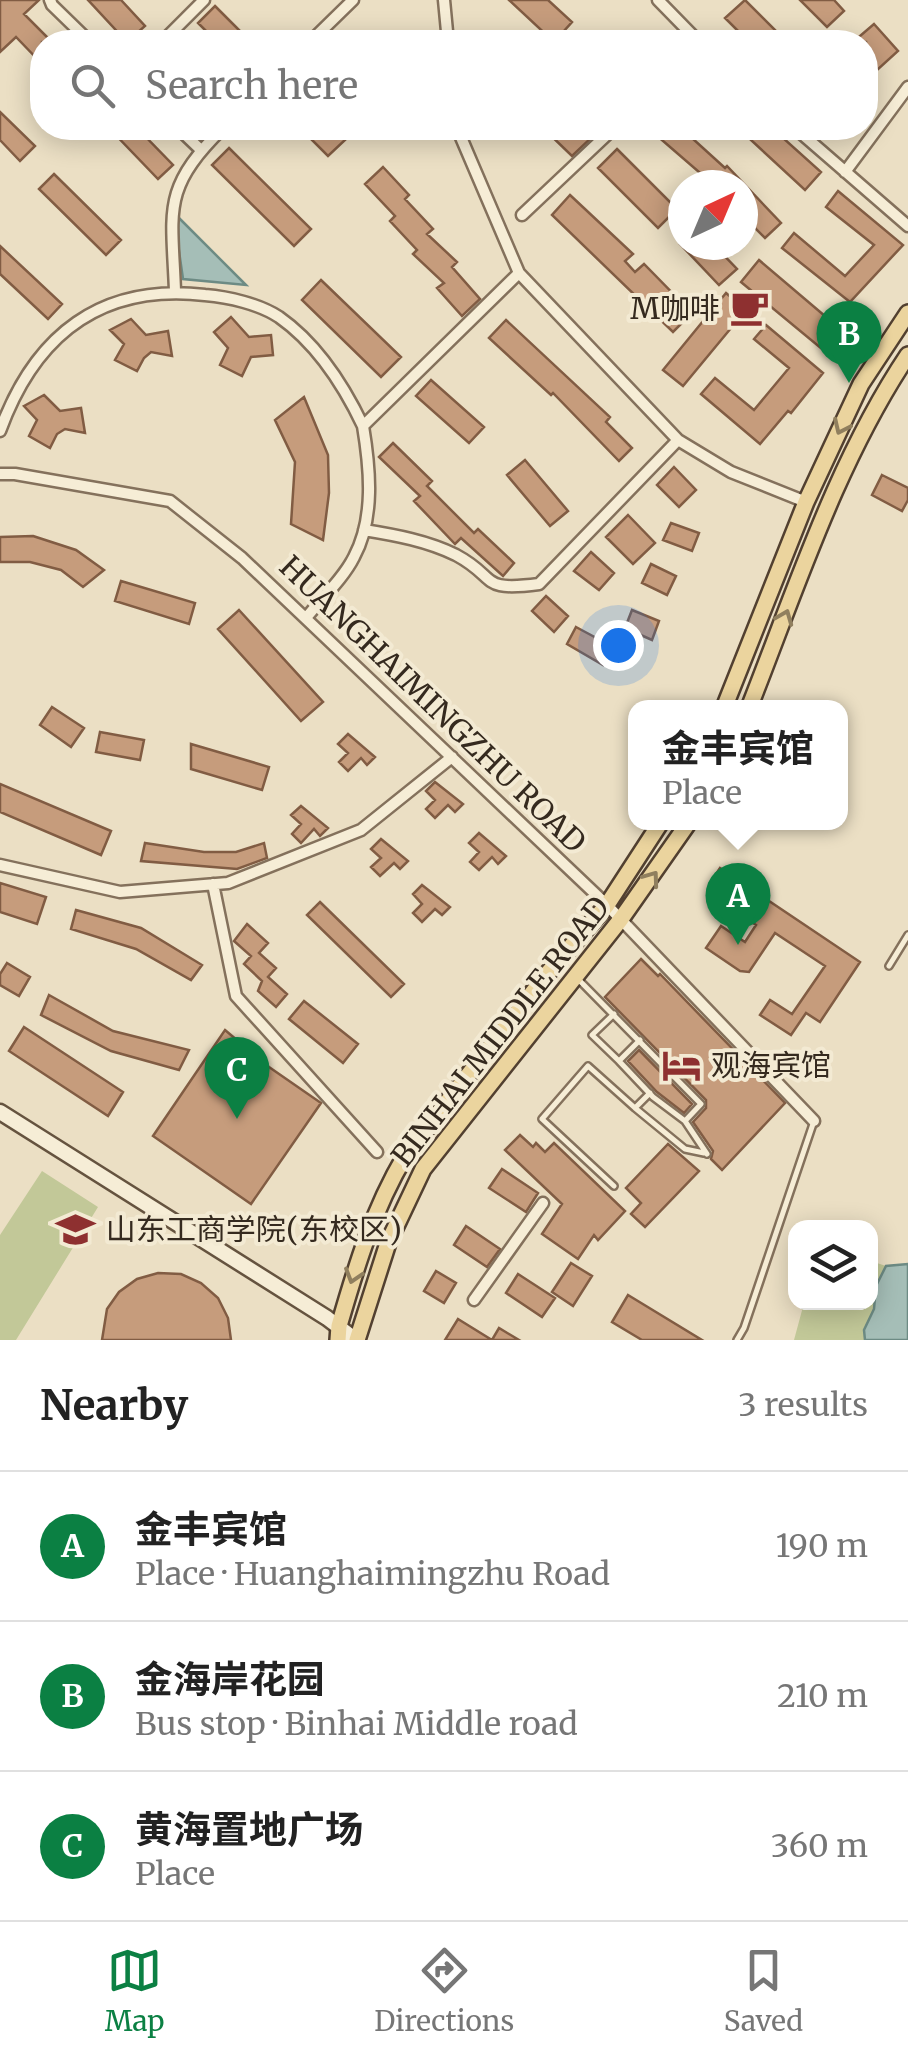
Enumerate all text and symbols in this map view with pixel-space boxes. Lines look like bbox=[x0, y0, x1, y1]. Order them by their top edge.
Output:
search box bbox=[30, 30, 878, 140]
icon: search bbox=[65, 58, 120, 113]
text: Search here bbox=[145, 62, 358, 109]
north arrow bbox=[668, 170, 758, 260]
cafe icon: M咖啡 bbox=[729, 287, 771, 329]
place label: M咖啡 bbox=[630, 289, 720, 327]
pin: B bbox=[816, 300, 882, 383]
one-way arrow bbox=[833, 417, 853, 435]
street label: HUANGHAIMINGZHU ROAD bbox=[272, 548, 594, 860]
one-way arrow bbox=[774, 609, 794, 627]
your location bbox=[593, 620, 644, 671]
popup bbox=[628, 700, 848, 830]
text: 金丰宾馆 bbox=[662, 725, 814, 772]
text: Place bbox=[662, 773, 742, 813]
pin: A bbox=[706, 862, 770, 945]
one-way arrow bbox=[640, 871, 657, 889]
street label: BINHAI MIDDLE ROAD bbox=[383, 888, 617, 1174]
pin: C bbox=[204, 1036, 270, 1119]
hotel icon: 观海宾馆 bbox=[660, 1044, 702, 1086]
place label: 观海宾馆 bbox=[711, 1046, 831, 1084]
school or university icon: 山东工商学院(东校区) bbox=[55, 1208, 97, 1250]
place label: 山东工商学院(东校区) bbox=[106, 1210, 402, 1248]
map controls bbox=[788, 1220, 878, 1310]
button: layers bbox=[788, 1220, 878, 1310]
one-way arrow bbox=[344, 1267, 365, 1284]
text: Nearby bbox=[40, 1379, 188, 1431]
text: 3 results bbox=[738, 1385, 868, 1425]
text: 金丰宾馆 bbox=[135, 1506, 287, 1553]
text: A bbox=[61, 1526, 84, 1566]
text: 190 m bbox=[776, 1526, 868, 1566]
text: Place · Huanghaimingzhu Road bbox=[135, 1554, 610, 1594]
text: 金海岸花园 bbox=[135, 1656, 325, 1703]
text: B bbox=[61, 1676, 84, 1716]
text: 210 m bbox=[777, 1676, 868, 1716]
text: Bus stop · Binhai Middle road bbox=[135, 1704, 578, 1744]
text: 黄海置地广场 bbox=[135, 1806, 363, 1853]
text: C bbox=[62, 1826, 83, 1866]
text: 360 m bbox=[771, 1826, 868, 1866]
text: Place bbox=[135, 1854, 215, 1894]
tab: Map bbox=[105, 1943, 165, 2039]
tab: Directions bbox=[374, 1943, 514, 2039]
tab: Saved bbox=[724, 1943, 803, 2039]

